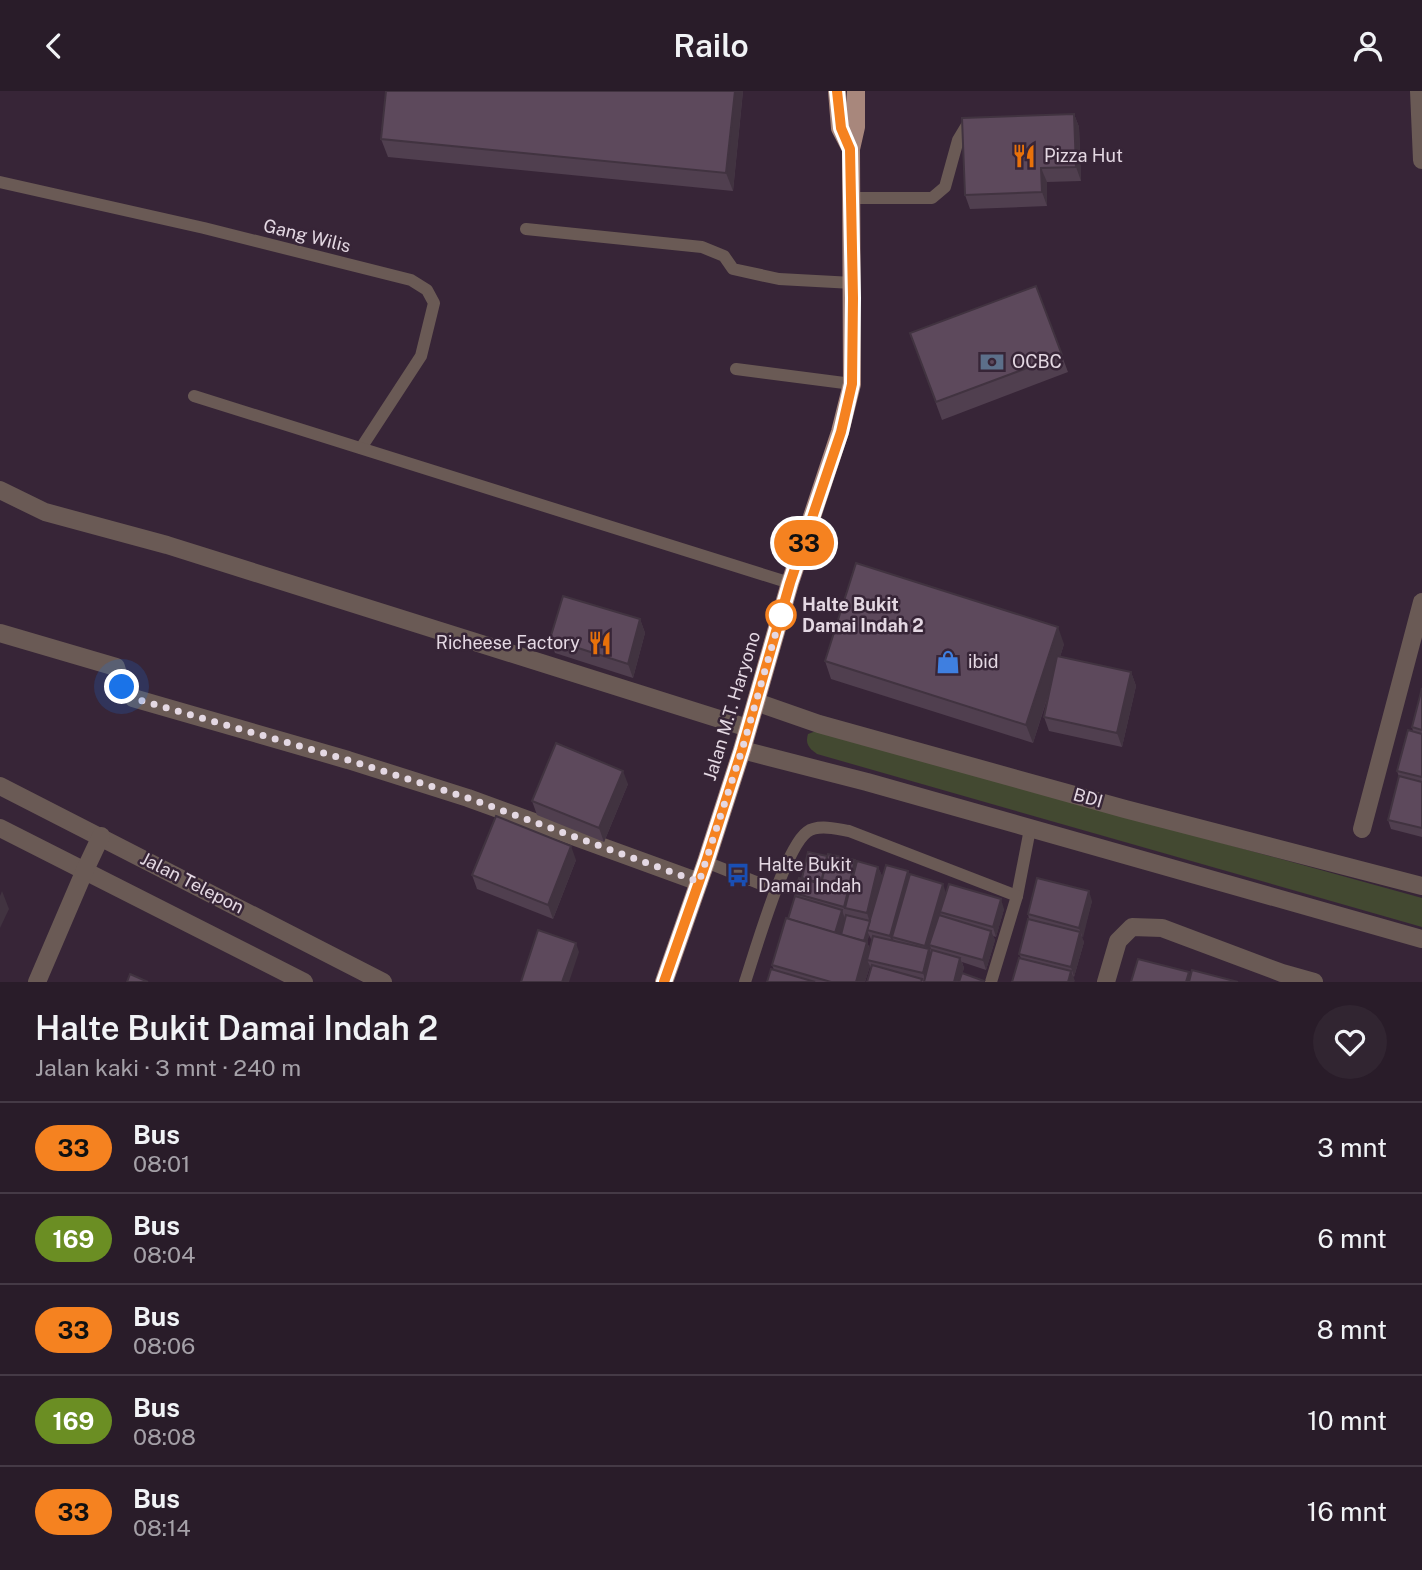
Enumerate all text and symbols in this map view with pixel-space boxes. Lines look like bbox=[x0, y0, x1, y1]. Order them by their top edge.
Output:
icon: back bbox=[35, 27, 73, 65]
text: Railo bbox=[673, 27, 749, 64]
icon: person bbox=[1349, 27, 1387, 65]
restaurant icon: Pizza Hut bbox=[1010, 142, 1038, 170]
place label: Pizza Hut bbox=[1044, 145, 1123, 166]
street label: Gang Wilis bbox=[261, 215, 353, 257]
bank icon: OCBC bbox=[978, 348, 1006, 376]
place label: OCBC bbox=[1012, 351, 1062, 372]
line badge: 33 bbox=[772, 520, 836, 566]
text: 33 bbox=[788, 529, 820, 557]
place label: Halte Bukit Damai Indah 2 bbox=[802, 594, 924, 636]
marker: Halte Bukit Damai Indah 2 bbox=[766, 600, 796, 630]
restaurant icon: Richeese Factory bbox=[586, 629, 614, 657]
street label: Jalan M.T. Haryono bbox=[699, 629, 764, 783]
place label: Richeese Factory bbox=[436, 632, 580, 653]
shop icon: ibid bbox=[934, 648, 962, 676]
place label: ibid bbox=[968, 651, 999, 672]
your location bbox=[104, 669, 139, 704]
street label: BDI bbox=[1071, 783, 1105, 812]
street label: Jalan Telepon bbox=[137, 848, 247, 918]
place label: Halte Bukit Damai Indah bbox=[758, 854, 861, 896]
bus stop icon: Halte Bukit Damai Indah bbox=[724, 861, 752, 889]
button: heart bbox=[1313, 1005, 1387, 1079]
text: Halte Bukit Damai Indah 2 bbox=[35, 1009, 438, 1047]
text: Jalan kaki · 3 mnt · 240 m bbox=[35, 1054, 301, 1081]
text: Bus bbox=[133, 1119, 180, 1150]
text: 3 mnt bbox=[1317, 1132, 1387, 1163]
text: 33 bbox=[58, 1134, 89, 1162]
text: 08:01 bbox=[133, 1150, 190, 1177]
text: Bus bbox=[133, 1210, 180, 1241]
text: 6 mnt bbox=[1317, 1223, 1387, 1254]
text: 169 bbox=[53, 1225, 94, 1253]
text: 08:04 bbox=[133, 1241, 196, 1268]
text: Bus bbox=[133, 1301, 180, 1332]
text: 8 mnt bbox=[1317, 1314, 1387, 1345]
text: 33 bbox=[58, 1316, 89, 1344]
text: 08:06 bbox=[133, 1332, 195, 1359]
text: Bus bbox=[133, 1392, 180, 1423]
text: 10 mnt bbox=[1307, 1405, 1387, 1436]
text: 169 bbox=[53, 1407, 94, 1435]
text: 08:08 bbox=[133, 1423, 196, 1450]
text: Bus bbox=[133, 1483, 180, 1514]
text: 16 mnt bbox=[1307, 1496, 1387, 1527]
text: 33 bbox=[58, 1498, 89, 1526]
text: 08:14 bbox=[133, 1514, 191, 1541]

